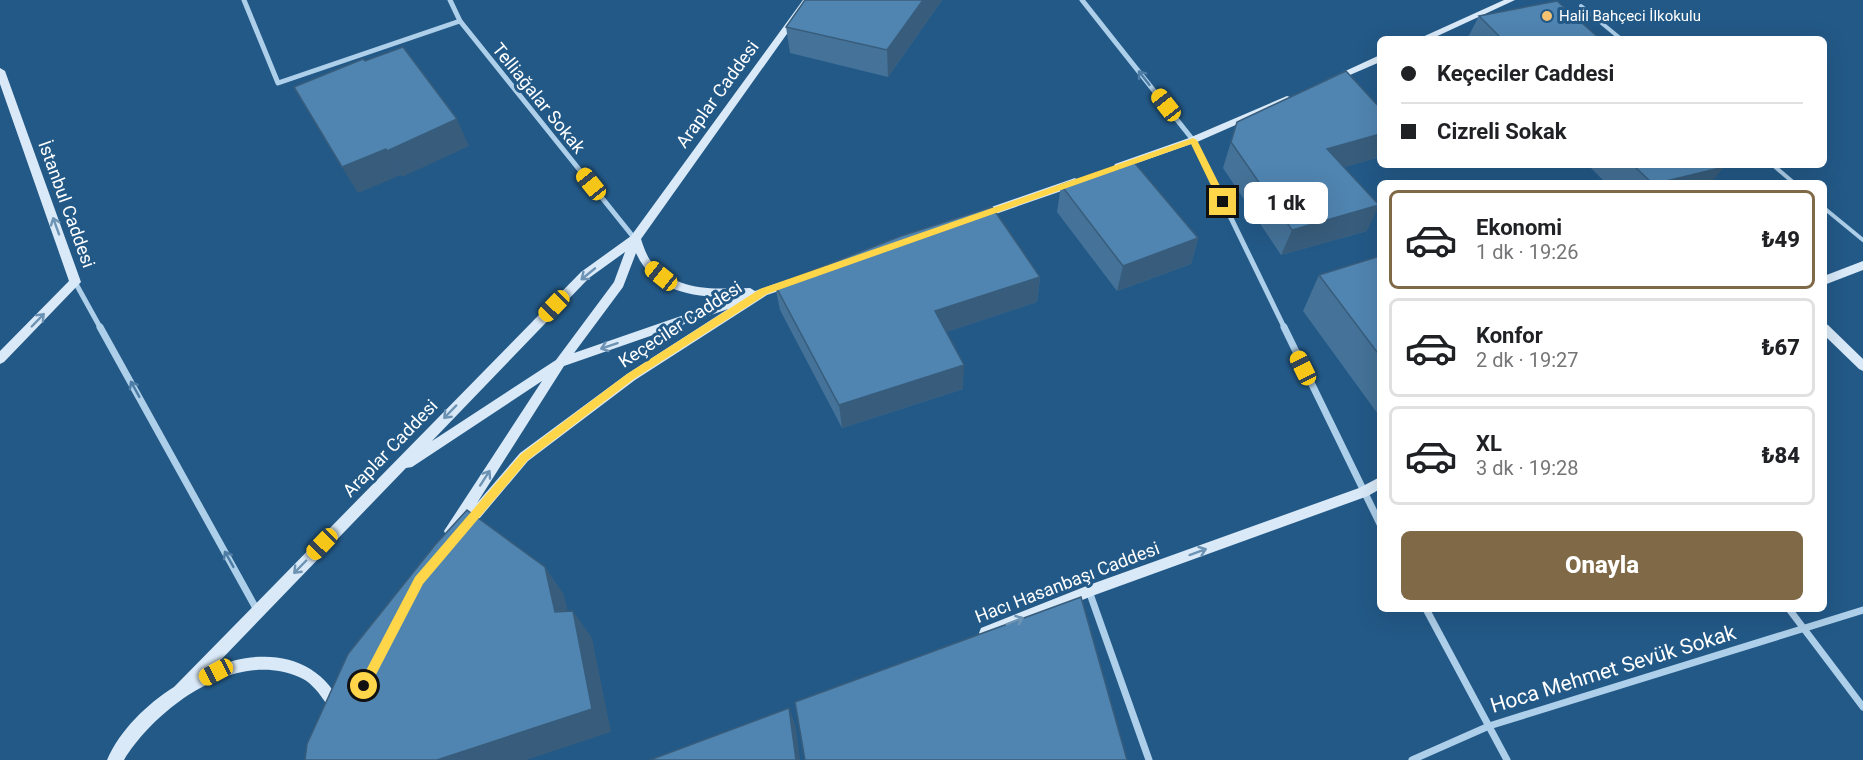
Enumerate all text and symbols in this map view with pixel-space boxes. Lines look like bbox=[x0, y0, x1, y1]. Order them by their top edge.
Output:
place label: Halil Bahçeci İlkokulu bbox=[1559, 7, 1701, 25]
marker: Halil Bahçeci İlkokulu bbox=[1540, 9, 1554, 23]
street label: Araplar Caddesi bbox=[671, 36, 763, 152]
street label: Telliağalar Sokak bbox=[488, 39, 590, 158]
text: Keçeciler Caddesi bbox=[1437, 61, 1614, 86]
one-way arrow bbox=[1137, 70, 1150, 86]
car bbox=[1148, 85, 1184, 125]
text: Cizreli Sokak bbox=[1437, 119, 1567, 144]
street label: İstanbul Caddesi bbox=[34, 138, 100, 270]
car bbox=[573, 164, 609, 204]
callout: 1 dk bbox=[1244, 181, 1328, 223]
route end bbox=[1209, 188, 1236, 215]
text: 1 dk bbox=[1267, 191, 1305, 215]
icon: car bbox=[1404, 213, 1458, 267]
text: Ekonomi bbox=[1476, 215, 1562, 240]
one-way arrow bbox=[49, 218, 60, 236]
text: ₺49 bbox=[1761, 227, 1800, 252]
text: 1 dk · 19:26 bbox=[1476, 240, 1579, 264]
car bbox=[641, 258, 681, 294]
one-way arrow bbox=[581, 267, 596, 281]
street label: Keçeciler Caddesi bbox=[614, 276, 746, 372]
car bbox=[535, 287, 573, 325]
one-way arrow bbox=[30, 313, 45, 328]
icon: car bbox=[1404, 321, 1458, 375]
text: Konfor bbox=[1476, 323, 1543, 348]
text: ₺67 bbox=[1761, 335, 1800, 360]
one-way arrow bbox=[600, 341, 619, 352]
car bbox=[1287, 348, 1319, 388]
text: 2 dk · 19:27 bbox=[1476, 348, 1579, 372]
one-way arrow bbox=[129, 381, 141, 398]
street label: Araplar Caddesi bbox=[338, 395, 442, 501]
one-way arrow bbox=[443, 405, 458, 420]
icon: car bbox=[1404, 429, 1458, 483]
text: XL bbox=[1476, 431, 1502, 456]
text: ₺84 bbox=[1761, 443, 1800, 468]
text: 3 dk · 19:28 bbox=[1476, 456, 1579, 480]
one-way arrow bbox=[480, 470, 492, 487]
car bbox=[303, 525, 341, 563]
button: Onayla bbox=[1401, 531, 1803, 600]
street label: Hacı Hasanbaşı Caddesi bbox=[972, 537, 1162, 627]
one-way arrow bbox=[1188, 545, 1207, 556]
one-way arrow bbox=[223, 551, 234, 569]
one-way arrow bbox=[293, 559, 307, 574]
one-way arrow bbox=[1006, 615, 1024, 626]
street label: Hoca Mehmet Sevük Sokak bbox=[1487, 620, 1739, 718]
car bbox=[196, 656, 236, 688]
route start bbox=[350, 672, 377, 699]

